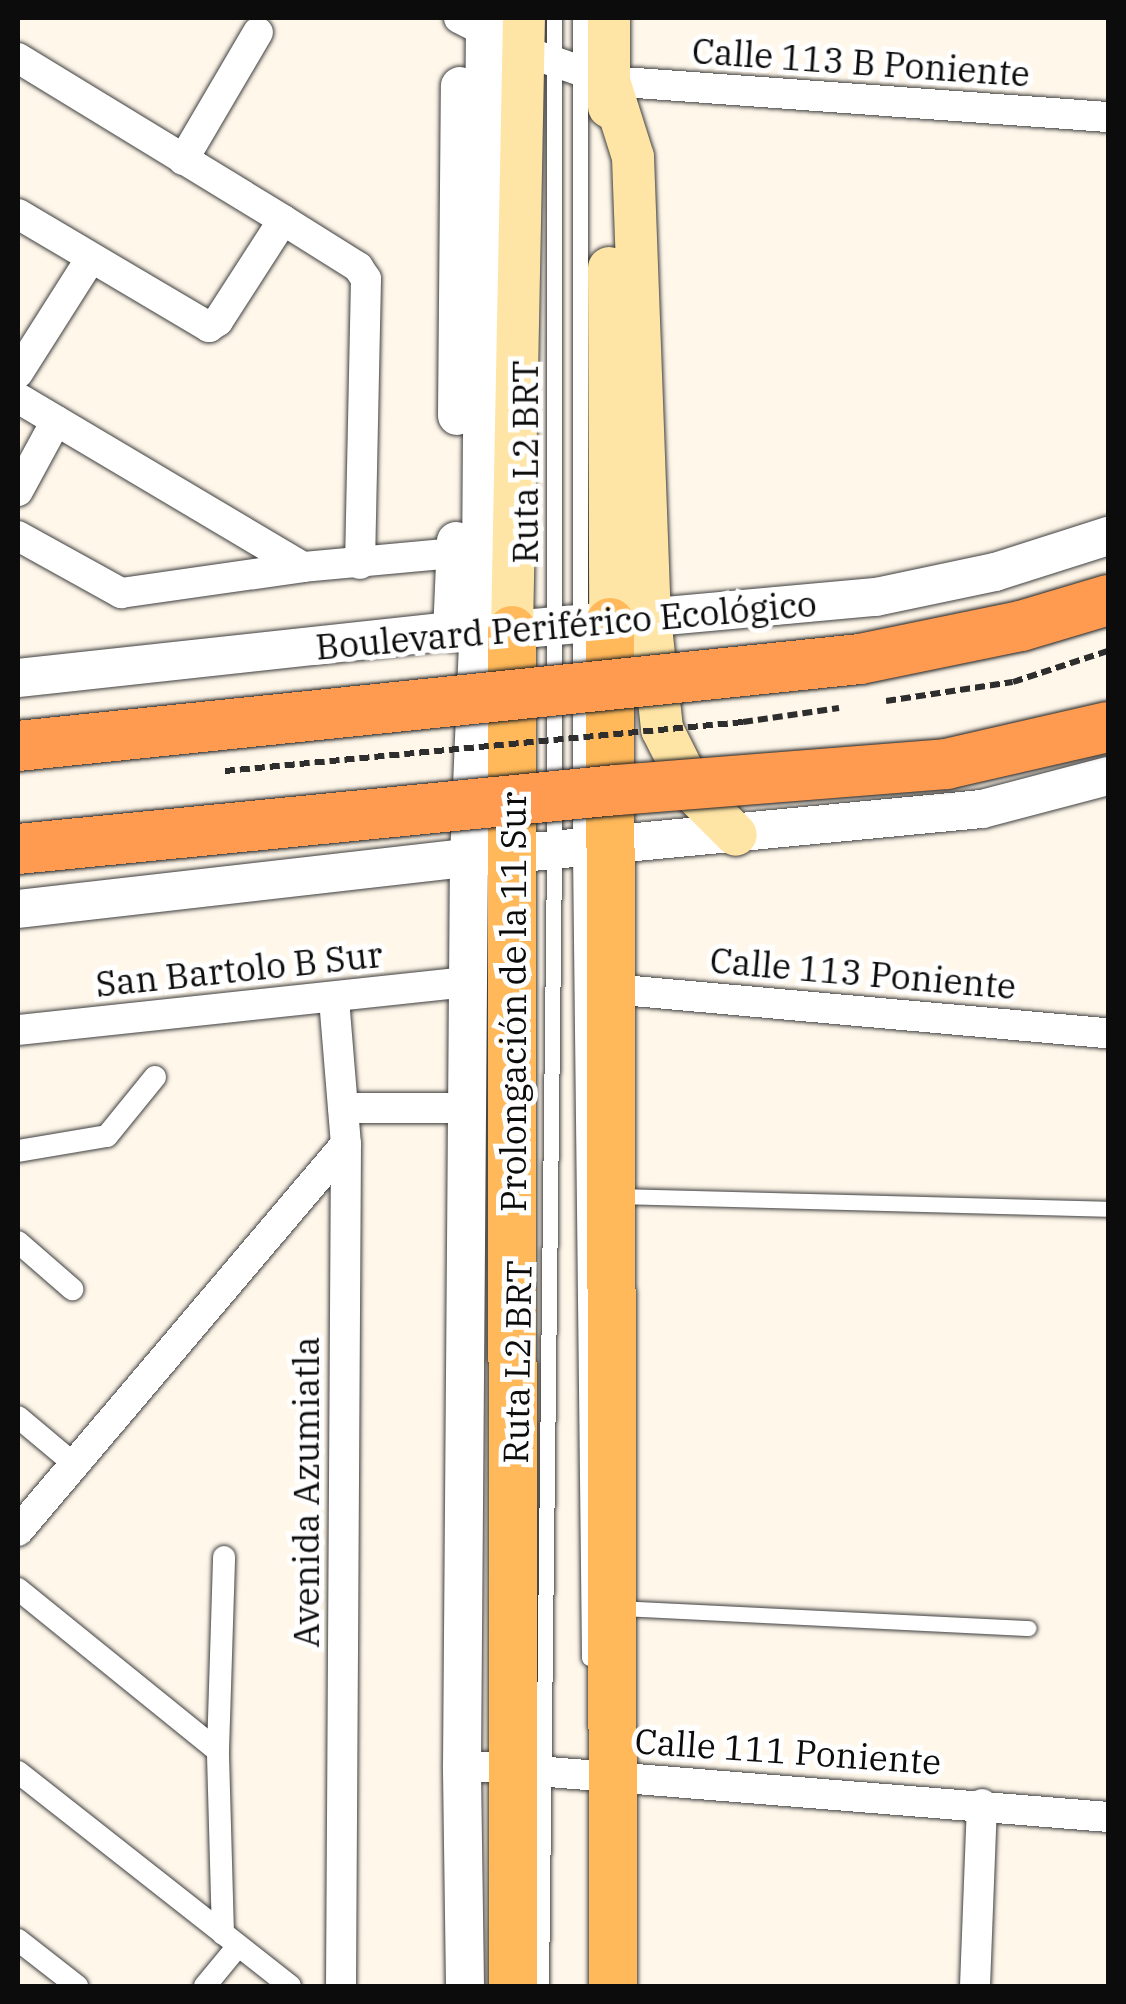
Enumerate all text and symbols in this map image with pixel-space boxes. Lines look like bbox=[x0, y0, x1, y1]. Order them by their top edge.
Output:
street label: Calle 113 B Poniente bbox=[691, 29, 1031, 95]
street label: Ruta L2 BRT bbox=[504, 360, 546, 564]
street label: Boulevard Periférico Ecológico bbox=[314, 582, 818, 668]
street label: Prolongación de la 11 Sur bbox=[492, 792, 534, 1212]
street label: San Bartolo B Sur bbox=[93, 933, 385, 1005]
street label: Calle 113 Poniente bbox=[708, 939, 1018, 1007]
street label: Ruta L2 BRT bbox=[494, 1260, 540, 1464]
street label: Avenida Azumiatla bbox=[285, 1336, 327, 1648]
street label: Calle 111 Poniente bbox=[633, 1719, 943, 1783]

